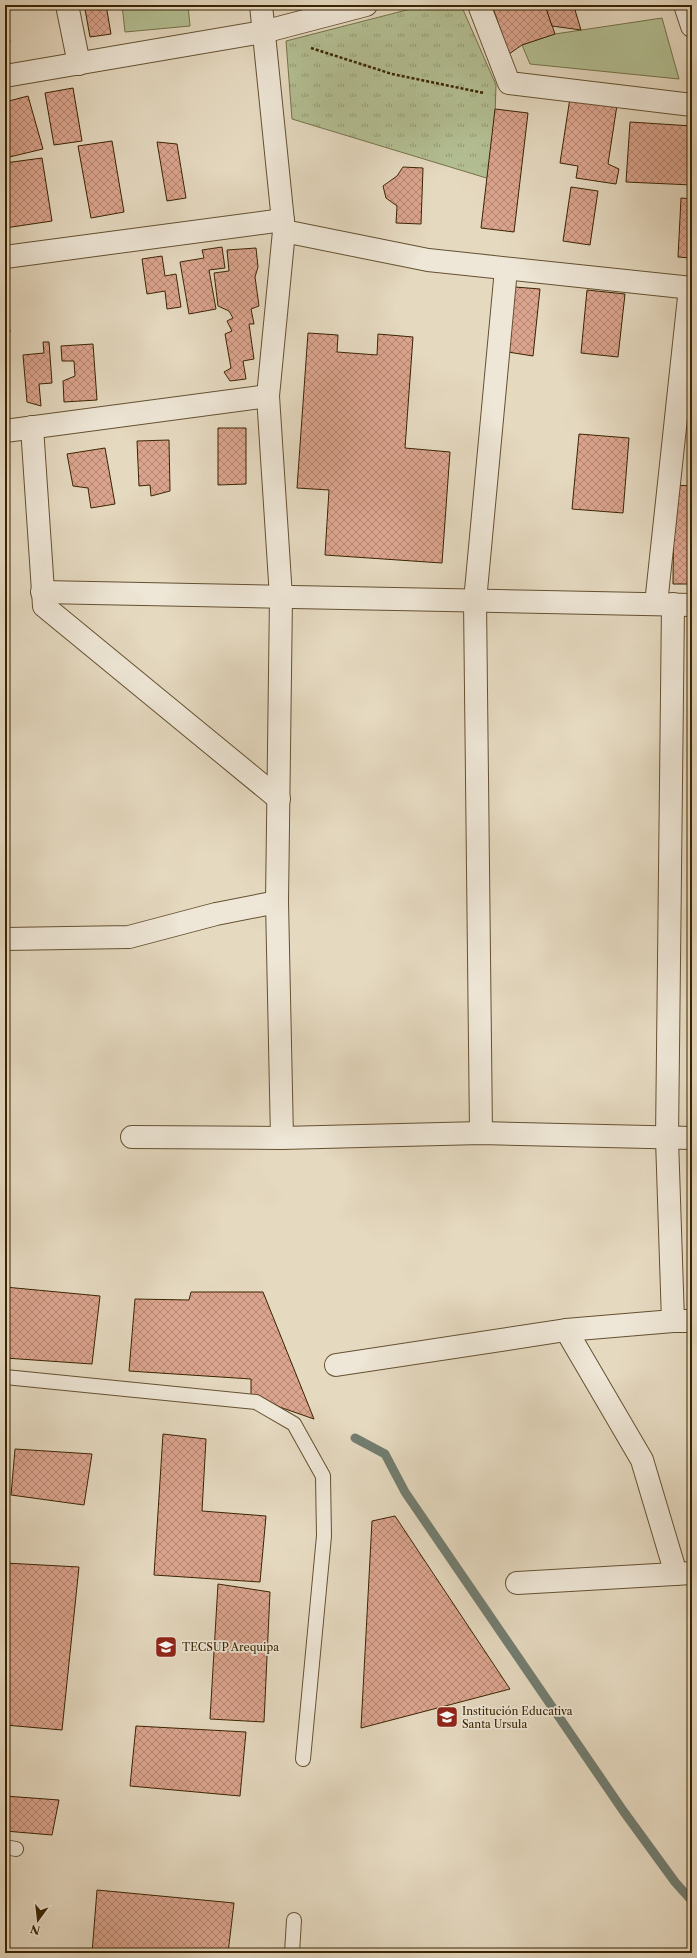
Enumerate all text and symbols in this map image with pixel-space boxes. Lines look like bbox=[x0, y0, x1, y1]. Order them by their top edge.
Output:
school or university icon: TECSUP Arequipa bbox=[153, 1634, 179, 1660]
place label: TECSUP Arequipa bbox=[182, 1640, 279, 1654]
school or university icon: Institución Educativa Santa Ursula bbox=[434, 1704, 460, 1730]
place label: Institución Educativa Santa Ursula bbox=[462, 1704, 573, 1731]
north arrow bbox=[18, 1900, 58, 1940]
text: N bbox=[29, 1922, 42, 1938]

